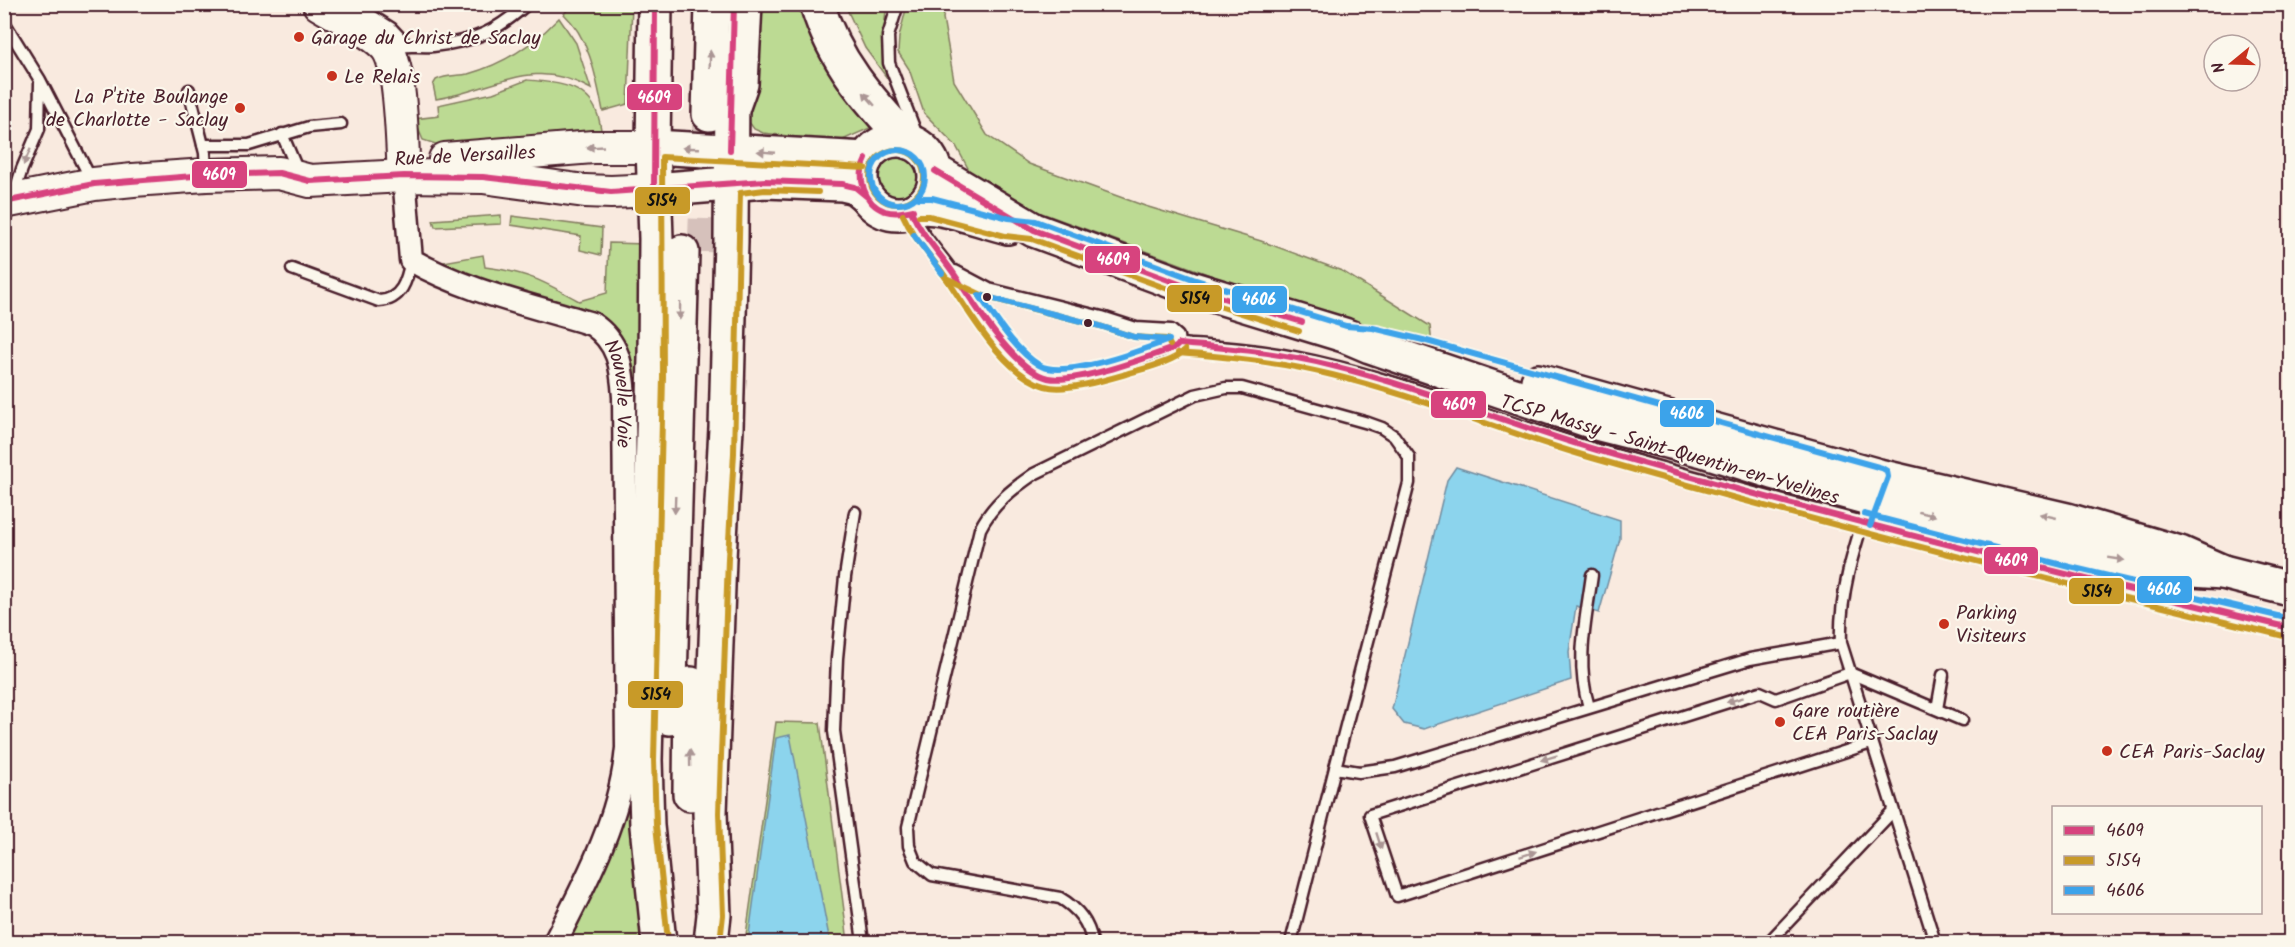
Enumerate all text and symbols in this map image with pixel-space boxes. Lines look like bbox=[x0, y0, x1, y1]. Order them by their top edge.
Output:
place label: Garage du Christ de Saclay bbox=[311, 23, 541, 55]
marker: Garage du Christ de Saclay bbox=[292, 30, 306, 44]
north arrow bbox=[2202, 33, 2262, 93]
one-way arrow bbox=[705, 50, 715, 69]
text: N bbox=[2206, 59, 2233, 76]
place label: Le Relais bbox=[344, 62, 421, 94]
marker: Le Relais bbox=[325, 69, 339, 83]
place label: La P'tite Boulange de Charlotte - Saclay bbox=[46, 82, 229, 137]
line badge: 4609 bbox=[626, 83, 683, 111]
text: 4609 bbox=[637, 86, 671, 111]
one-way arrow bbox=[863, 92, 876, 107]
marker: La P'tite Boulange de Charlotte - Saclay bbox=[233, 101, 247, 115]
street label: Rue de Versailles bbox=[394, 137, 537, 177]
one-way arrow bbox=[585, 143, 604, 152]
one-way arrow bbox=[682, 144, 701, 153]
one-way arrow bbox=[756, 147, 775, 157]
one-way arrow bbox=[22, 148, 32, 166]
line badge: 4609 bbox=[191, 160, 248, 189]
text: 4609 bbox=[202, 163, 236, 188]
line badge: 5154 bbox=[634, 186, 691, 215]
text: 5154 bbox=[646, 189, 677, 214]
line badge: 4609 bbox=[1084, 245, 1141, 274]
text: 4609 bbox=[1096, 248, 1130, 273]
line badge: 5154 bbox=[1166, 284, 1223, 313]
line badge: 4606 bbox=[1231, 285, 1288, 314]
text: 5154 bbox=[1179, 287, 1210, 312]
text: 4606 bbox=[1242, 288, 1276, 313]
unlabelled marker bbox=[981, 291, 993, 303]
one-way arrow bbox=[675, 301, 685, 320]
unlabelled marker bbox=[1082, 317, 1094, 329]
street label: Nouvelle Voie bbox=[594, 334, 638, 448]
street label: TCSP Massy - Saint-Quentin-en-Yvelines bbox=[1496, 387, 1843, 515]
line badge: 4609 bbox=[1430, 390, 1487, 419]
text: 4609 bbox=[1442, 393, 1476, 418]
line badge: 4606 bbox=[1659, 399, 1715, 428]
text: 4606 bbox=[1670, 402, 1704, 427]
one-way arrow bbox=[670, 496, 680, 515]
one-way arrow bbox=[1918, 509, 1936, 519]
one-way arrow bbox=[2039, 510, 2057, 520]
line badge: 4609 bbox=[1983, 546, 2039, 575]
text: 4609 bbox=[1994, 549, 2028, 574]
one-way arrow bbox=[2107, 555, 2126, 564]
line badge: 4606 bbox=[2136, 575, 2193, 604]
line badge: 5154 bbox=[2068, 577, 2125, 605]
text: 4606 bbox=[2147, 578, 2181, 603]
text: 5154 bbox=[2081, 580, 2112, 605]
place label: Parking Visiteurs bbox=[1956, 598, 2027, 653]
marker: Parking Visiteurs bbox=[1937, 617, 1951, 631]
line badge: 5154 bbox=[627, 680, 684, 709]
text: 5154 bbox=[640, 683, 671, 708]
one-way arrow bbox=[1726, 696, 1744, 705]
place label: Gare routière CEA Paris-Saclay bbox=[1792, 696, 1938, 751]
marker: Gare routière CEA Paris-Saclay bbox=[1773, 715, 1787, 729]
place label: CEA Paris-Saclay bbox=[2119, 737, 2265, 769]
marker: CEA Paris-Saclay bbox=[2100, 744, 2114, 758]
one-way arrow bbox=[685, 749, 695, 768]
one-way arrow bbox=[1540, 754, 1558, 764]
legend bbox=[2052, 806, 2262, 914]
text: 4609 bbox=[2106, 817, 2144, 846]
one-way arrow bbox=[1374, 832, 1384, 850]
text: 5154 bbox=[2106, 847, 2141, 876]
one-way arrow bbox=[1519, 848, 1537, 858]
text: 4606 bbox=[2106, 877, 2145, 906]

